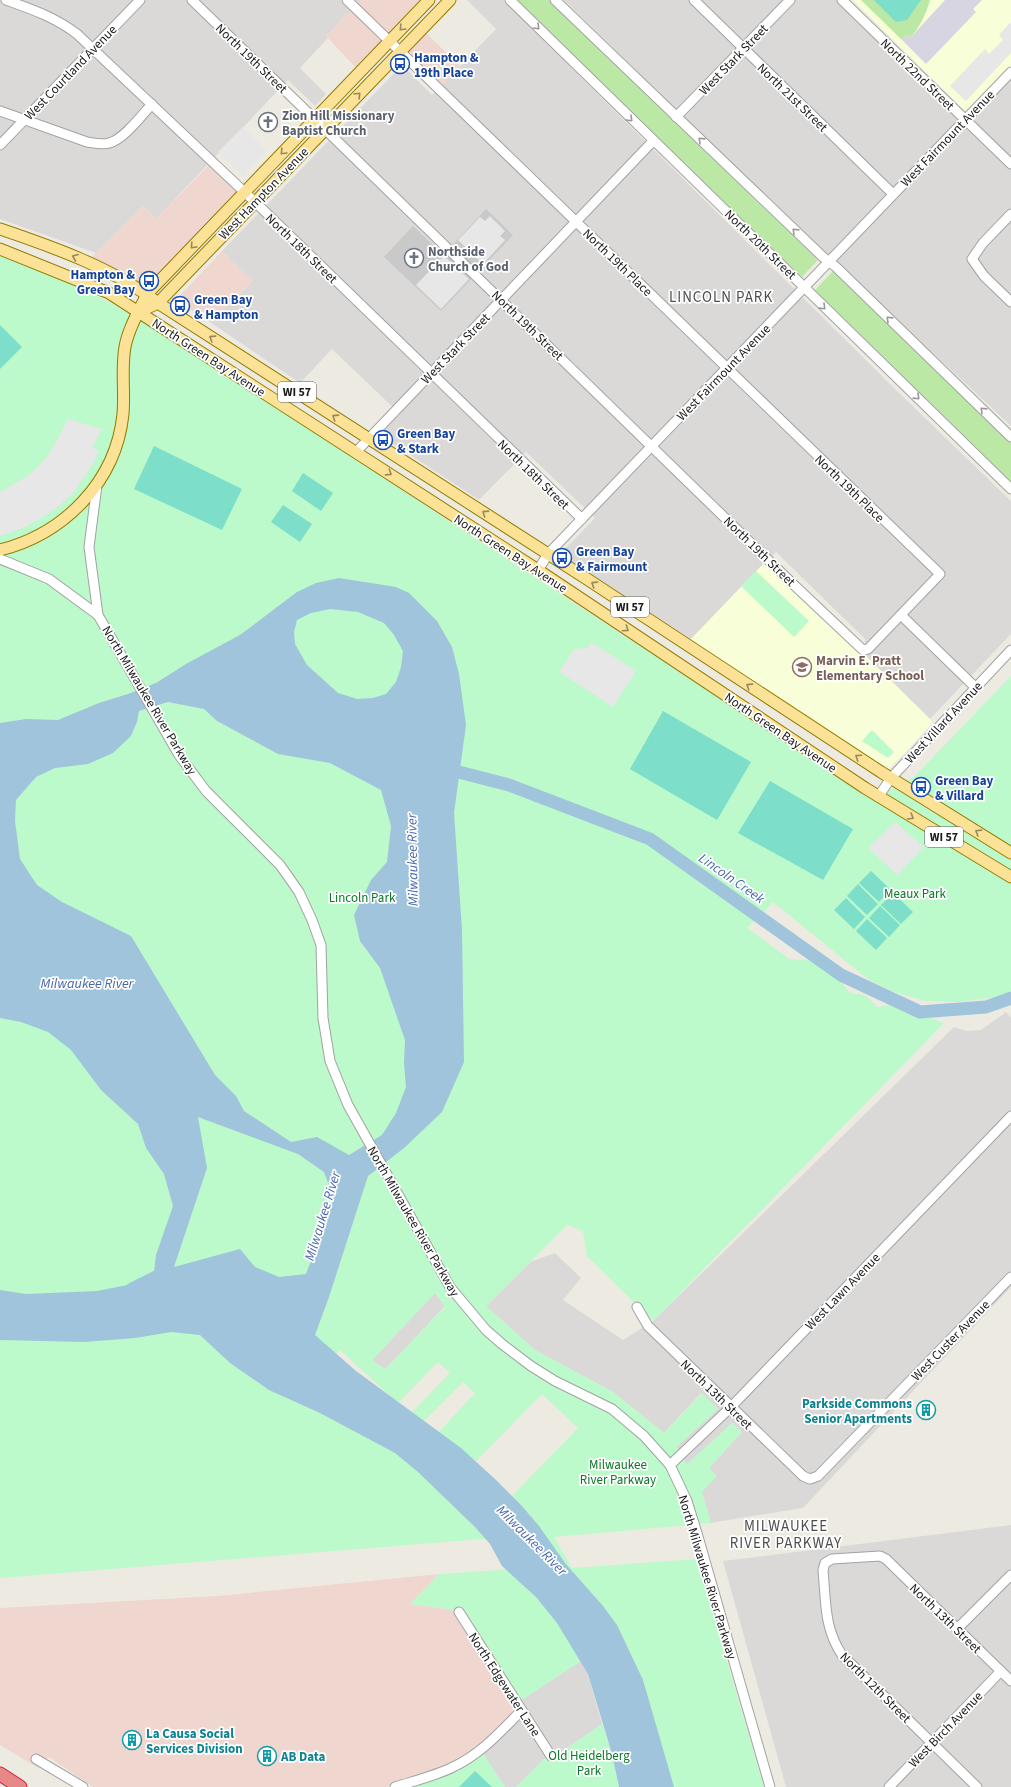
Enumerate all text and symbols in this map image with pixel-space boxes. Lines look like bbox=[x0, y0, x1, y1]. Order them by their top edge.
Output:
street label: North 19th Street bbox=[211, 20, 292, 98]
street label: West Stark Street bbox=[695, 20, 773, 99]
street label: West Courtland Avenue bbox=[20, 21, 121, 124]
one-way arrow bbox=[532, 22, 540, 30]
one-way arrow bbox=[399, 23, 407, 31]
street label: North 22nd Street bbox=[876, 35, 959, 115]
place label: Hampton & 19th Place bbox=[414, 49, 479, 82]
bus stop icon: Hampton & 19th Place bbox=[389, 53, 411, 75]
street label: North 21st Street bbox=[753, 59, 832, 136]
street label: West Fairmount Avenue bbox=[897, 86, 999, 191]
one-way arrow bbox=[353, 92, 361, 100]
place label: Zion Hill Missionary Baptist Church bbox=[282, 107, 395, 140]
church icon: Zion Hill Missionary Baptist Church bbox=[257, 111, 279, 133]
one-way arrow bbox=[625, 114, 633, 121]
one-way arrow bbox=[698, 138, 706, 145]
street label: West Hampton Avenue bbox=[215, 143, 313, 244]
one-way arrow bbox=[280, 147, 288, 155]
street label: North 20th Street bbox=[720, 206, 801, 284]
street label: North 18th Street bbox=[261, 210, 342, 288]
street label: North 19th Place bbox=[579, 225, 656, 301]
one-way arrow bbox=[792, 228, 800, 235]
one-way arrow bbox=[190, 241, 198, 249]
place label: Northside Church of God bbox=[428, 243, 509, 276]
church icon: Northside Church of God bbox=[403, 247, 425, 269]
one-way arrow bbox=[71, 254, 78, 262]
place label: Hampton & Green Bay bbox=[70, 266, 135, 299]
bus stop icon: Hampton & Green Bay bbox=[138, 270, 160, 292]
street label: North 19th Street bbox=[487, 287, 568, 365]
district label: LINCOLN PARK bbox=[669, 287, 773, 308]
place label: Green Bay & Hampton bbox=[194, 291, 259, 324]
bus stop icon: Green Bay & Hampton bbox=[169, 295, 191, 317]
one-way arrow bbox=[818, 302, 826, 310]
street label: West Stark Street bbox=[417, 309, 495, 388]
street label: North Green Bay Avenue bbox=[148, 314, 269, 401]
one-way arrow bbox=[886, 317, 894, 324]
street label: West Fairmount Avenue bbox=[673, 320, 775, 425]
one-way arrow bbox=[209, 335, 216, 343]
road number: WI 57 bbox=[278, 382, 316, 402]
one-way arrow bbox=[912, 393, 920, 400]
one-way arrow bbox=[980, 407, 988, 414]
one-way arrow bbox=[332, 414, 339, 422]
place label: Green Bay & Stark bbox=[397, 425, 456, 458]
bus stop icon: Green Bay & Stark bbox=[372, 429, 394, 451]
street label: North 18th Street bbox=[493, 436, 574, 514]
street label: North 19th Place bbox=[811, 451, 888, 527]
one-way arrow bbox=[384, 468, 391, 475]
street label: North Green Bay Avenue bbox=[450, 510, 571, 597]
one-way arrow bbox=[482, 511, 489, 518]
street label: North 19th Street bbox=[719, 513, 800, 591]
place label: Green Bay & Fairmount bbox=[576, 543, 647, 576]
bus stop icon: Green Bay & Fairmount bbox=[551, 547, 573, 569]
one-way arrow bbox=[591, 581, 598, 588]
road number: WI 57 bbox=[611, 597, 649, 617]
street label: North Milwaukee River Parkway bbox=[97, 623, 201, 778]
one-way arrow bbox=[622, 624, 629, 632]
place label: Marvin E. Pratt Elementary School bbox=[816, 652, 924, 685]
school or university icon: Marvin E. Pratt Elementary School bbox=[791, 656, 813, 678]
street label: West Villard Avenue bbox=[901, 678, 987, 768]
one-way arrow bbox=[747, 683, 754, 690]
street label: North Green Bay Avenue bbox=[721, 688, 840, 777]
one-way arrow bbox=[855, 754, 862, 762]
place label: Green Bay & Villard bbox=[935, 772, 994, 805]
bus stop icon: Green Bay & Villard bbox=[910, 776, 932, 798]
water label: Milwaukee River bbox=[402, 812, 424, 907]
one-way arrow bbox=[907, 812, 914, 820]
road number: WI 57 bbox=[925, 827, 963, 847]
one-way arrow bbox=[975, 829, 982, 837]
water label: Lincoln Creek bbox=[694, 849, 769, 909]
park label: Meaux Park bbox=[884, 885, 947, 903]
park label: Lincoln Park bbox=[329, 889, 396, 907]
water label: Milwaukee River bbox=[41, 974, 135, 994]
street label: North Milwaukee River Parkway bbox=[363, 1143, 464, 1300]
water label: Milwaukee River bbox=[300, 1168, 346, 1264]
street label: West Lawn Avenue bbox=[801, 1249, 884, 1334]
street label: West Custer Avenue bbox=[907, 1296, 994, 1385]
street label: North 13th Street bbox=[676, 1356, 757, 1434]
place label: Parkside Commons Senior Apartments bbox=[802, 1395, 912, 1428]
building icon: Parkside Commons Senior Apartments bbox=[915, 1399, 937, 1421]
park label: Milwaukee River Parkway bbox=[580, 1456, 656, 1489]
street label: North Milwaukee River Parkway bbox=[673, 1493, 741, 1662]
water label: Milwaukee River bbox=[491, 1501, 572, 1581]
district label: MILWAUKEE RIVER PARKWAY bbox=[730, 1516, 842, 1554]
street label: North 13th Street bbox=[905, 1580, 986, 1658]
street label: North Edgewater Lane bbox=[464, 1629, 545, 1740]
street label: North 12th Street bbox=[836, 1648, 915, 1728]
street label: West Birch Avenue bbox=[905, 1688, 987, 1772]
place label: La Causa Social Services Division bbox=[146, 1725, 243, 1758]
building icon: La Causa Social Services Division bbox=[121, 1729, 143, 1751]
building icon: AB Data bbox=[256, 1745, 278, 1767]
park label: Old Heidelberg Park bbox=[548, 1747, 630, 1780]
place label: AB Data bbox=[280, 1748, 325, 1766]

